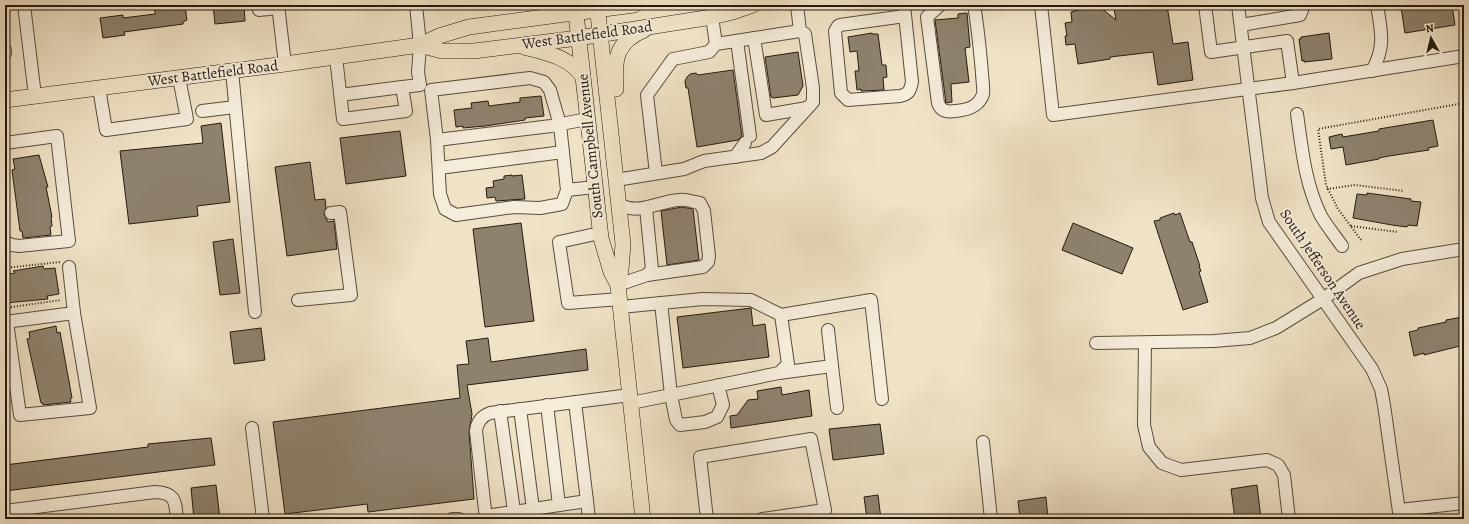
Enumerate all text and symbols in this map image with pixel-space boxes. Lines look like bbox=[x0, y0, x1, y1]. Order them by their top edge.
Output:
street label: West Battlefield Road bbox=[520, 16, 654, 54]
north arrow bbox=[1411, 18, 1451, 58]
text: N bbox=[1425, 21, 1435, 37]
street label: West Battlefield Road bbox=[146, 55, 280, 91]
street label: South Campbell Avenue bbox=[572, 72, 608, 219]
street label: South Jefferson Avenue bbox=[1275, 205, 1371, 333]

